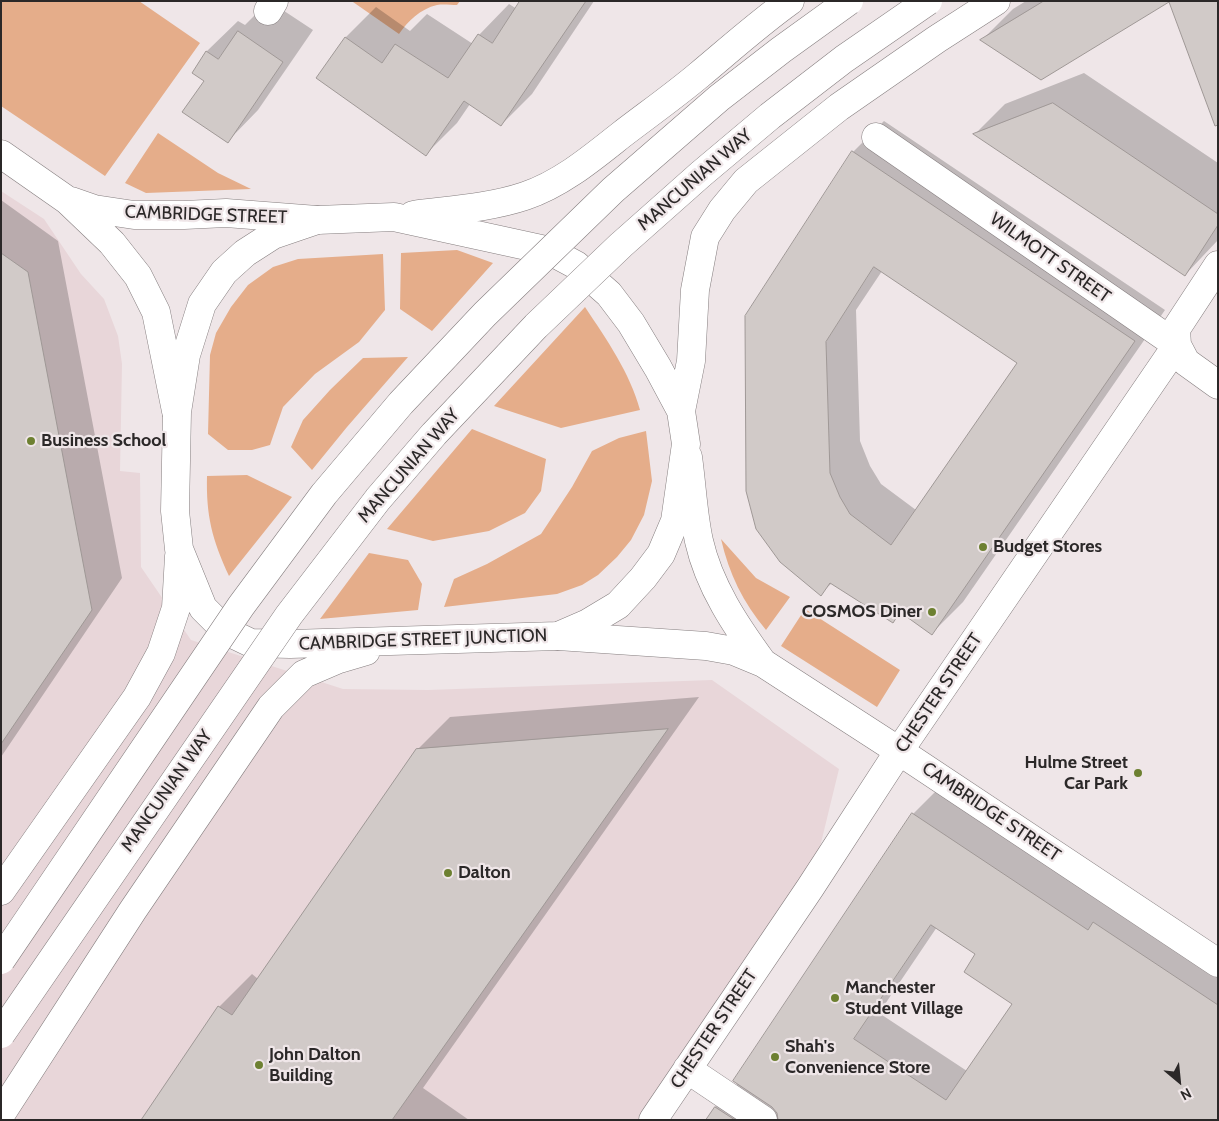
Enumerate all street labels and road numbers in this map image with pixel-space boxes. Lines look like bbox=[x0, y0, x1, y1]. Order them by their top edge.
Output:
street label: MANCUNIAN WAY bbox=[634, 125, 756, 235]
street label: CAMBRIDGE STREET bbox=[124, 201, 288, 229]
street label: WILMOTT STREET bbox=[986, 208, 1114, 308]
street label: MANCUNIAN WAY bbox=[354, 405, 464, 527]
street label: CAMBRIDGE STREET JUNCTION bbox=[298, 625, 548, 655]
street label: CHESTER STREET bbox=[891, 629, 987, 757]
street label: MANCUNIAN WAY bbox=[117, 726, 217, 856]
street label: CAMBRIDGE STREET bbox=[918, 758, 1064, 866]
street label: CHESTER STREET bbox=[666, 965, 762, 1093]

